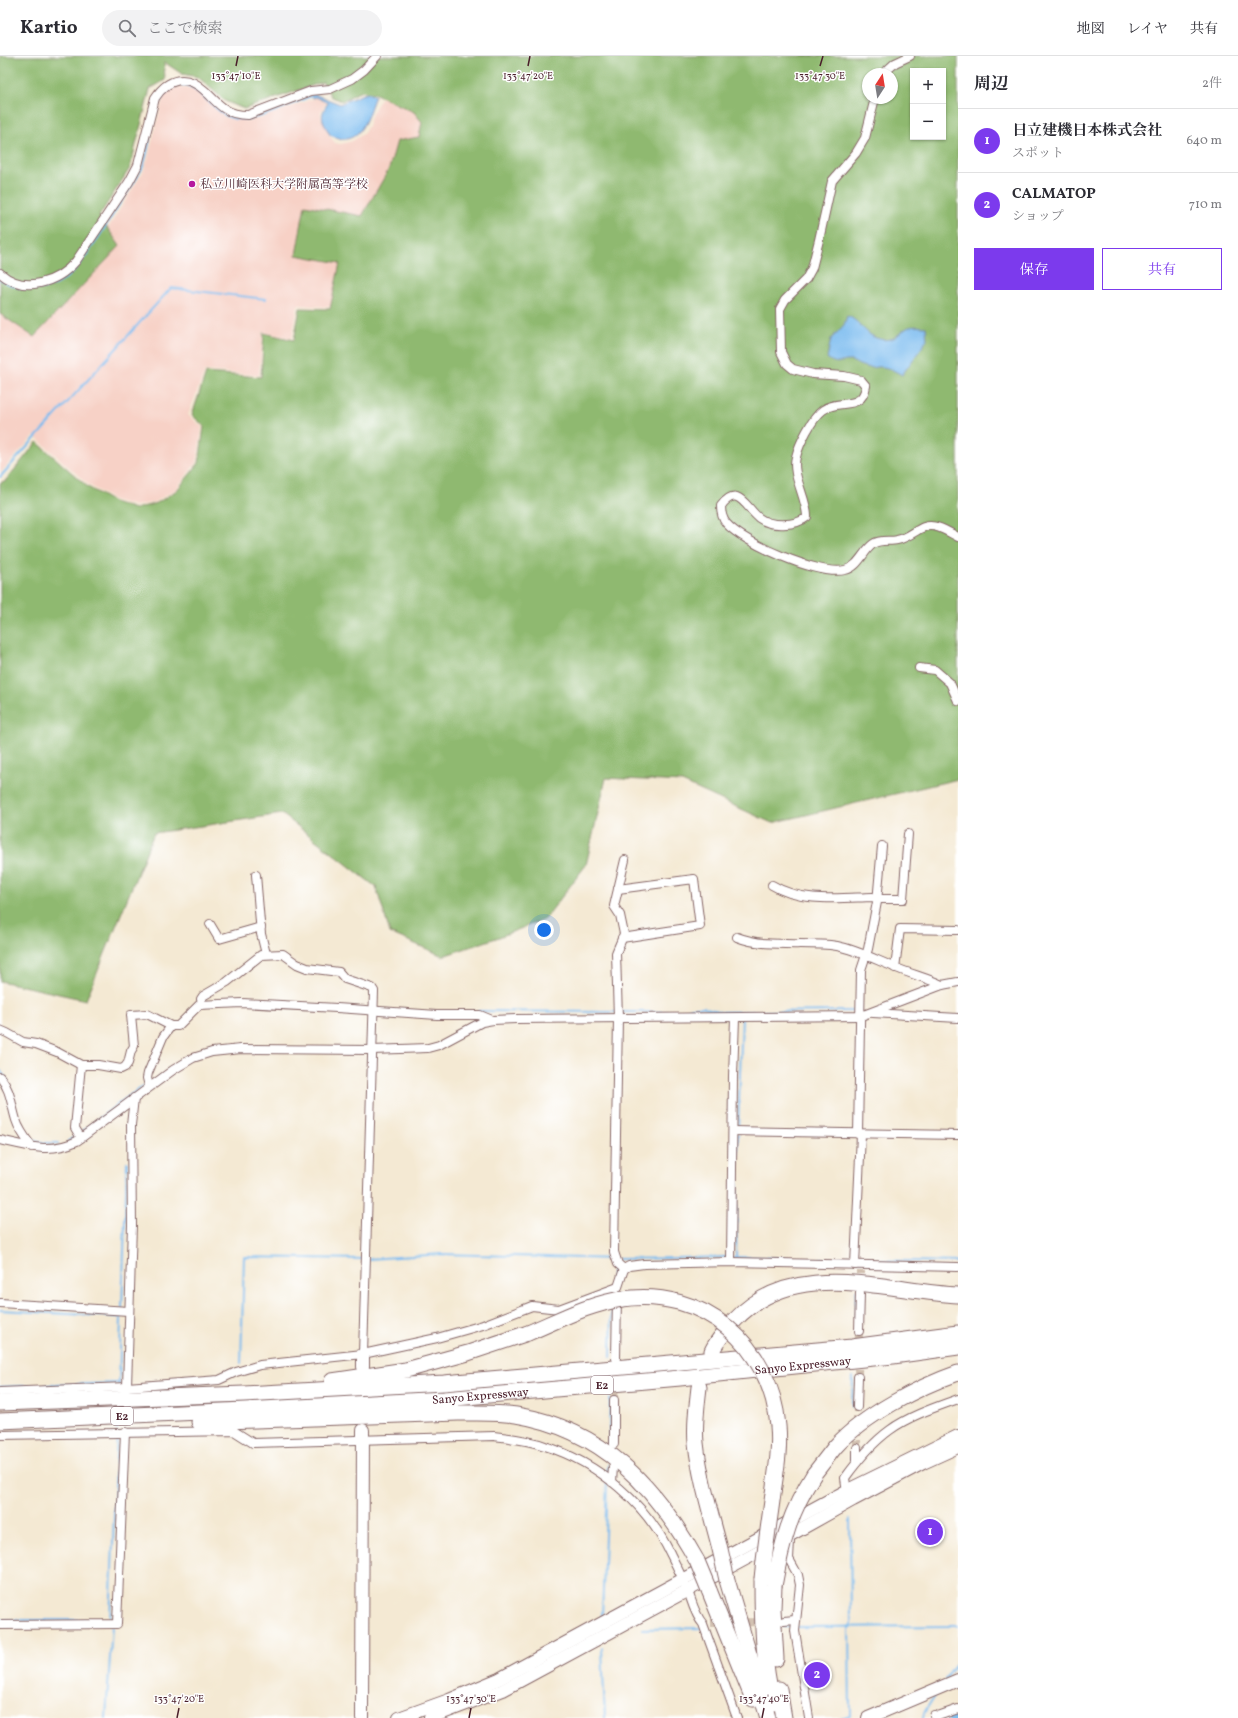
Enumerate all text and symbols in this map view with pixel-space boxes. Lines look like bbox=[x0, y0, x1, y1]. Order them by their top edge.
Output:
search box bbox=[102, 10, 382, 46]
text: Kartio bbox=[20, 15, 78, 41]
icon: search bbox=[116, 17, 138, 39]
text: ここで検索 bbox=[148, 19, 223, 40]
text: 地図 bbox=[1077, 20, 1105, 39]
text: レイヤ bbox=[1127, 20, 1168, 39]
text: 共有 bbox=[1190, 20, 1218, 39]
north arrow bbox=[862, 68, 898, 104]
map controls bbox=[910, 68, 946, 140]
button: + bbox=[910, 68, 946, 104]
text: 133°47'10"E bbox=[212, 69, 260, 83]
text: 133°47'20"E bbox=[503, 69, 553, 83]
text: 133°47'30"E bbox=[795, 69, 845, 83]
text: 周辺 bbox=[974, 73, 1008, 96]
text: 2件 bbox=[1202, 75, 1222, 93]
button: − bbox=[910, 104, 946, 140]
text: 日立建機日本株式会社 bbox=[1012, 121, 1162, 142]
text: 1 bbox=[984, 132, 990, 150]
text: 640 m bbox=[1186, 132, 1222, 150]
text: スポット bbox=[1012, 145, 1064, 163]
place label: 私立川崎医科大学附属高等学校 bbox=[200, 177, 368, 193]
marker: 私立川崎医科大学附属高等学校 bbox=[187, 179, 197, 189]
text: CALMATOP bbox=[1012, 184, 1096, 205]
text: 2 bbox=[984, 196, 990, 214]
text: 710 m bbox=[1189, 196, 1222, 214]
text: ショップ bbox=[1012, 208, 1064, 226]
button: 保存 bbox=[974, 248, 1094, 290]
button: 共有 bbox=[1102, 248, 1222, 290]
your location bbox=[534, 920, 554, 940]
street label: Sanyo Expressway bbox=[754, 1353, 853, 1379]
road number: E2 bbox=[591, 1376, 613, 1394]
street label: Sanyo Expressway bbox=[432, 1384, 530, 1409]
road number: E2 bbox=[111, 1407, 133, 1425]
pin: 1 bbox=[917, 1517, 943, 1547]
pin: 2 bbox=[804, 1660, 830, 1690]
text: 133°47'20"E bbox=[154, 1692, 204, 1706]
text: 133°47'30"E bbox=[446, 1692, 496, 1706]
text: 133°47'40"E bbox=[739, 1692, 789, 1706]

